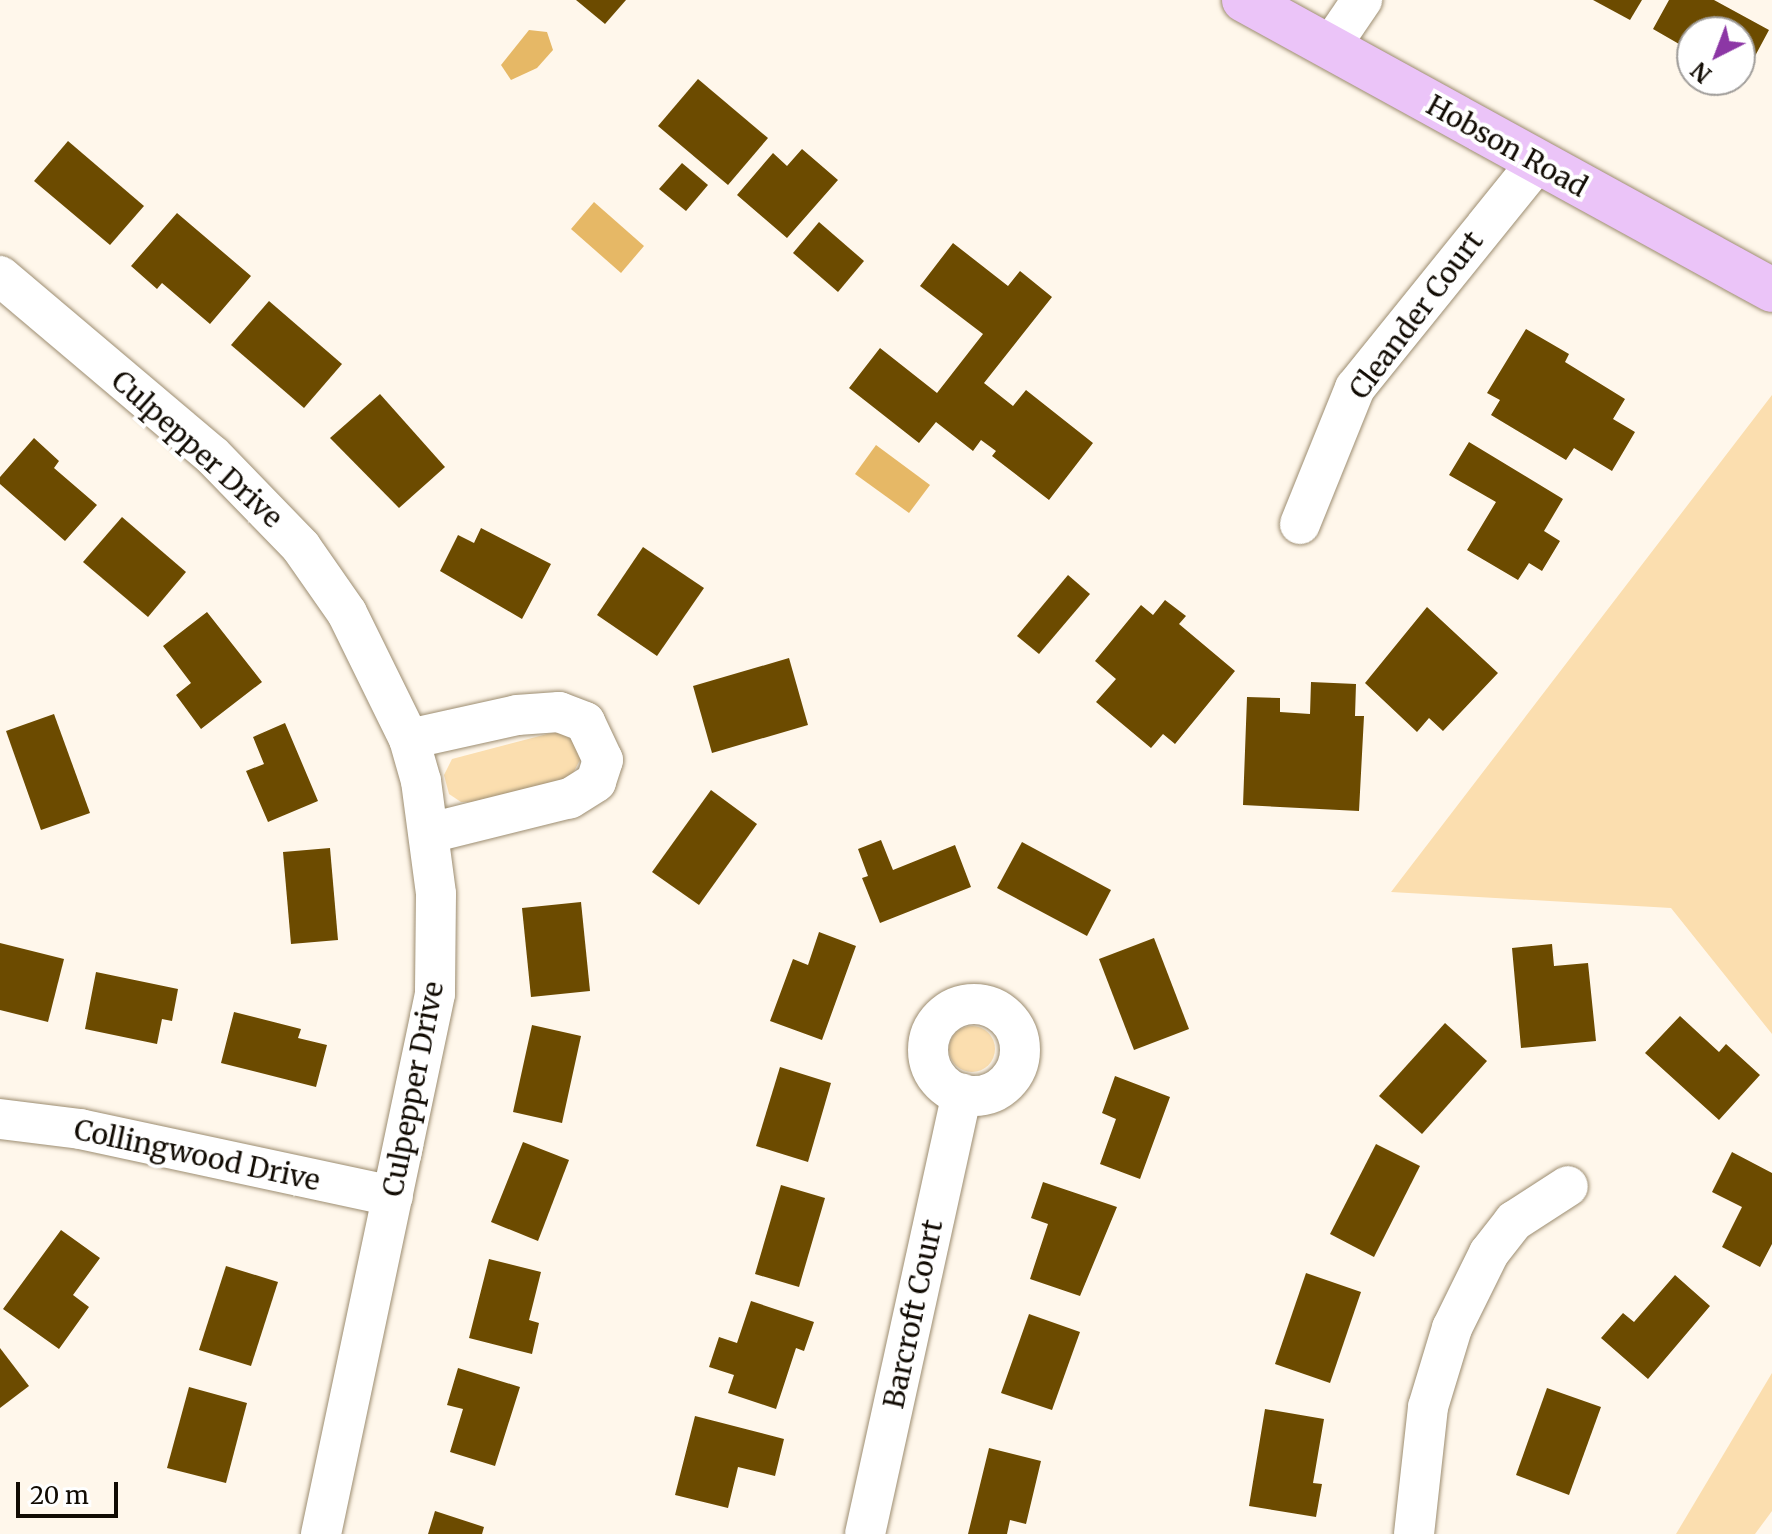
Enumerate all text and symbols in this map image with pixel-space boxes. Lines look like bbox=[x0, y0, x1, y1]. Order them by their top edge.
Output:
north arrow bbox=[1676, 16, 1756, 96]
text: N bbox=[1685, 56, 1717, 89]
street label: Hobson Road bbox=[1421, 88, 1593, 204]
street label: Cleander Court bbox=[1342, 225, 1490, 405]
street label: Culpepper Drive bbox=[105, 364, 289, 534]
street label: Culpepper Drive bbox=[376, 979, 450, 1199]
street label: Collingwood Drive bbox=[71, 1113, 323, 1197]
street label: Barcroft Court bbox=[877, 1217, 949, 1411]
scale bar bbox=[20, 1466, 122, 1516]
text: 20 m bbox=[30, 1480, 89, 1511]

